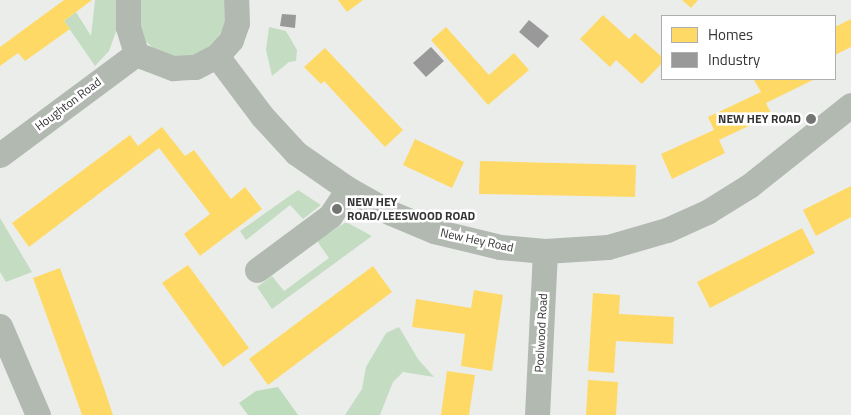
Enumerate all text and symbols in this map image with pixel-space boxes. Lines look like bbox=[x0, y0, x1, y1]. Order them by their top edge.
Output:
legend bbox=[661, 15, 836, 80]
text: Homes bbox=[708, 23, 753, 46]
text: Industry bbox=[708, 48, 760, 71]
street label: Houghton Road bbox=[32, 74, 104, 134]
place label: NEW HEY ROAD bbox=[718, 112, 801, 126]
marker: NEW HEY ROAD bbox=[805, 113, 817, 125]
place label: NEW HEY ROAD/LEESWOOD ROAD bbox=[347, 195, 475, 223]
marker: NEW HEY ROAD/LEESWOOD ROAD bbox=[331, 203, 343, 215]
street label: New Hey Road bbox=[439, 225, 515, 255]
street label: Poolwood Road bbox=[532, 293, 550, 373]

